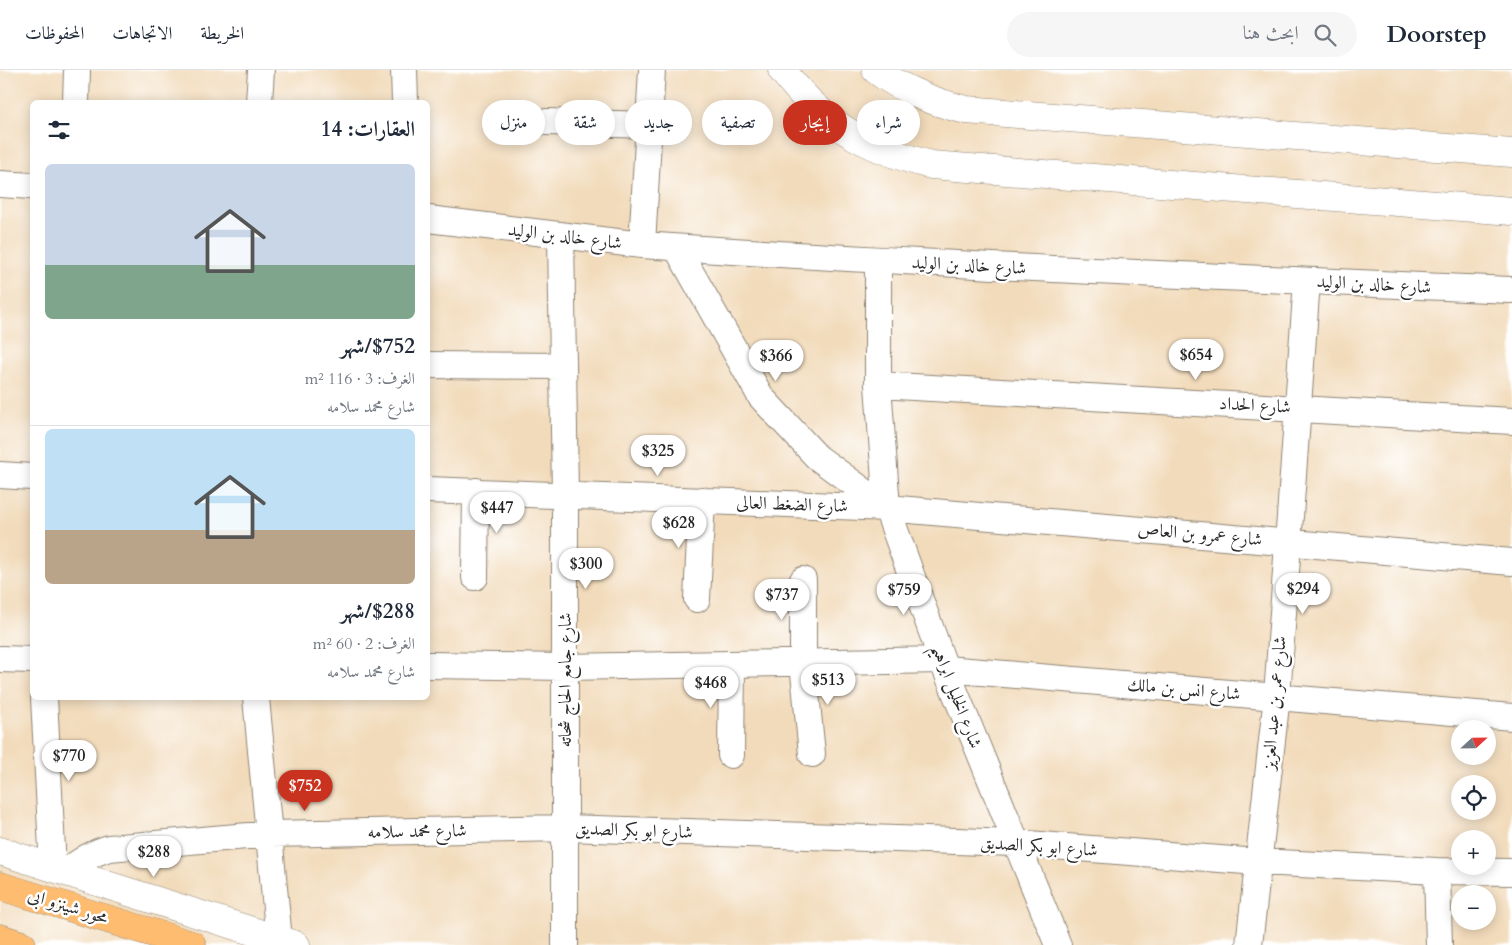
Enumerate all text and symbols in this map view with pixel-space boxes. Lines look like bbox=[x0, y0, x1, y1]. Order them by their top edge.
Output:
search box bbox=[1007, 12, 1357, 57]
text: Doorstep bbox=[1387, 18, 1487, 51]
text: ابحث هنا bbox=[1243, 20, 1299, 46]
text: المحفوظات bbox=[25, 21, 84, 46]
text: الاتجاهات bbox=[112, 21, 172, 46]
text: الخريطة bbox=[200, 21, 244, 46]
icon: search bbox=[1311, 21, 1339, 49]
chip: منزل bbox=[482, 100, 545, 145]
chip: شقة bbox=[555, 100, 615, 145]
chip: جديد bbox=[625, 100, 692, 145]
chip: تصفية bbox=[702, 100, 773, 145]
chip: إيجار bbox=[783, 100, 847, 145]
chip: شراء bbox=[857, 100, 920, 145]
text: العقارات: 14 bbox=[321, 115, 415, 144]
icon: filters bbox=[45, 116, 73, 144]
icon: home bbox=[185, 196, 275, 286]
street label: شارع خالد بن الوليد bbox=[506, 217, 623, 258]
street label: شارع خالد بن الوليد bbox=[911, 250, 1027, 283]
street label: شارع خالد بن الوليد bbox=[1316, 269, 1432, 302]
text: $752/شهر bbox=[340, 332, 415, 361]
pin: $654 bbox=[1166, 338, 1226, 381]
pin: $366 bbox=[746, 340, 806, 382]
text: $654 bbox=[1180, 344, 1212, 366]
text: $366 bbox=[760, 345, 792, 367]
text: الغرف: 3 · 116 m² bbox=[305, 368, 415, 390]
street label: شارع الحداد bbox=[1218, 391, 1292, 422]
text: شارع محمد سلامه bbox=[327, 396, 415, 418]
pin: $325 bbox=[628, 434, 688, 477]
text: $325 bbox=[642, 440, 674, 462]
icon: home bbox=[185, 462, 275, 552]
street label: شارع الضغط العالى bbox=[736, 490, 848, 521]
pin: $447 bbox=[467, 492, 527, 534]
text: $447 bbox=[481, 497, 513, 519]
pin: $628 bbox=[649, 506, 709, 549]
text: $628 bbox=[663, 512, 695, 534]
street label: شارع عمرو بن العاص bbox=[1137, 517, 1263, 554]
pin: $300 bbox=[556, 548, 616, 590]
text: $300 bbox=[570, 553, 602, 575]
pin: $294 bbox=[1273, 572, 1333, 615]
pin: $759 bbox=[874, 574, 934, 616]
pin: $737 bbox=[752, 578, 812, 621]
text: $294 bbox=[1287, 578, 1319, 600]
text: $759 bbox=[888, 579, 920, 601]
text: $737 bbox=[766, 584, 798, 606]
text: $288/شهر bbox=[340, 597, 415, 626]
street label: شارع جامع الحاج شحاته bbox=[553, 613, 581, 747]
text: الغرف: 2 · 60 m² bbox=[313, 633, 415, 655]
street label: شارع عمر بن عبد العزيز bbox=[1256, 635, 1295, 773]
street label: شارع الخليل ابراهيم bbox=[920, 640, 988, 754]
text: شارع محمد سلامه bbox=[327, 661, 415, 683]
pin: $513 bbox=[798, 664, 858, 706]
pin: $468 bbox=[681, 666, 741, 709]
text: $513 bbox=[812, 669, 844, 691]
text: $468 bbox=[695, 672, 727, 694]
street label: شارع انس بن مالك bbox=[1126, 672, 1242, 709]
north arrow bbox=[1451, 720, 1496, 765]
map controls bbox=[1451, 720, 1496, 930]
pin: $770 bbox=[39, 740, 99, 782]
text: $770 bbox=[53, 745, 85, 767]
pin: $752 bbox=[275, 770, 335, 812]
text: $752 bbox=[289, 775, 321, 797]
button: locate bbox=[1451, 775, 1496, 820]
street label: شارع ابو بكر الصديق bbox=[575, 816, 693, 847]
street label: شارع محمد سلامه bbox=[367, 818, 467, 847]
street label: شارع ابو بكر الصديق bbox=[979, 830, 1098, 865]
button: + bbox=[1451, 830, 1496, 875]
pin: $288 bbox=[124, 836, 184, 878]
text: $288 bbox=[138, 841, 170, 863]
street label: محور شينزو ابى bbox=[25, 882, 111, 931]
button: − bbox=[1451, 885, 1496, 930]

